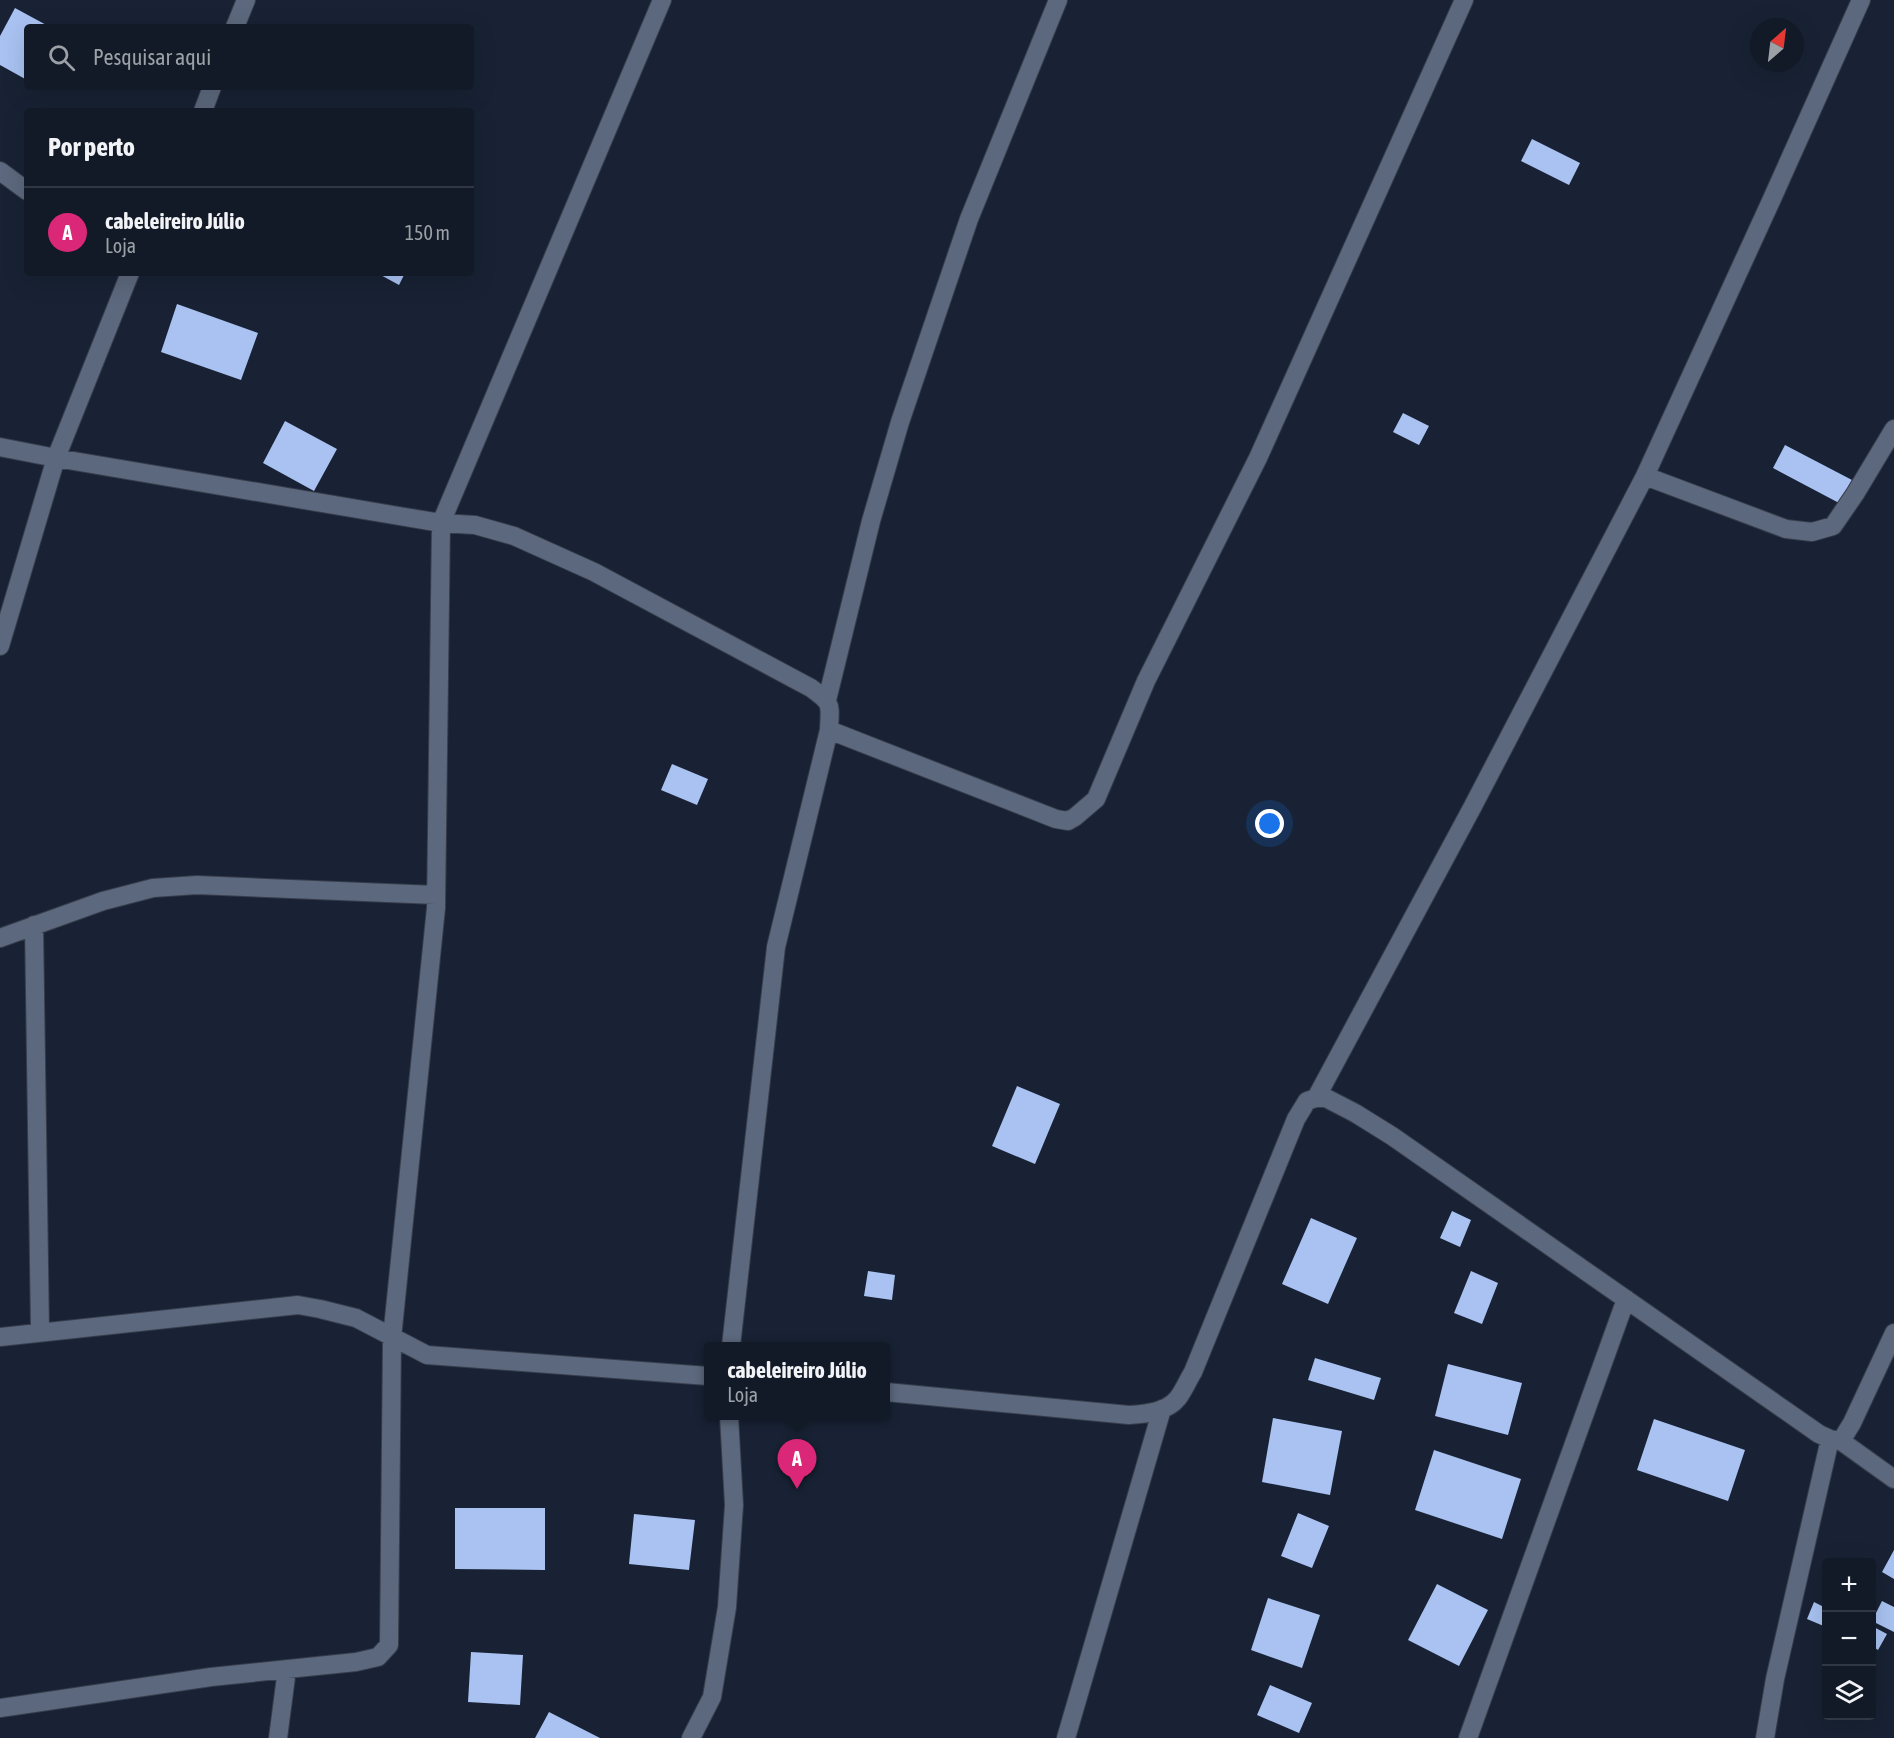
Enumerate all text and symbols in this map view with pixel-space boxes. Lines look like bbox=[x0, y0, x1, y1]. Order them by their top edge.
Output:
north arrow bbox=[1750, 18, 1804, 72]
search box bbox=[24, 24, 474, 90]
icon: search bbox=[45, 41, 78, 74]
text: Pesquisar aqui bbox=[93, 44, 211, 70]
text: Por perto bbox=[48, 132, 135, 162]
text: cabeleireiro Júlio bbox=[105, 208, 245, 234]
text: A bbox=[63, 221, 72, 244]
text: 150 m bbox=[405, 221, 450, 244]
text: Loja bbox=[105, 234, 136, 257]
your location bbox=[1255, 809, 1284, 838]
popup bbox=[704, 1342, 890, 1420]
text: cabeleireiro Júlio bbox=[727, 1357, 867, 1383]
text: Loja bbox=[727, 1383, 758, 1406]
pin: A bbox=[778, 1440, 816, 1489]
map controls bbox=[1822, 1558, 1876, 1720]
button: + bbox=[1822, 1558, 1876, 1612]
button: − bbox=[1822, 1612, 1876, 1666]
button: layers bbox=[1822, 1666, 1876, 1720]

